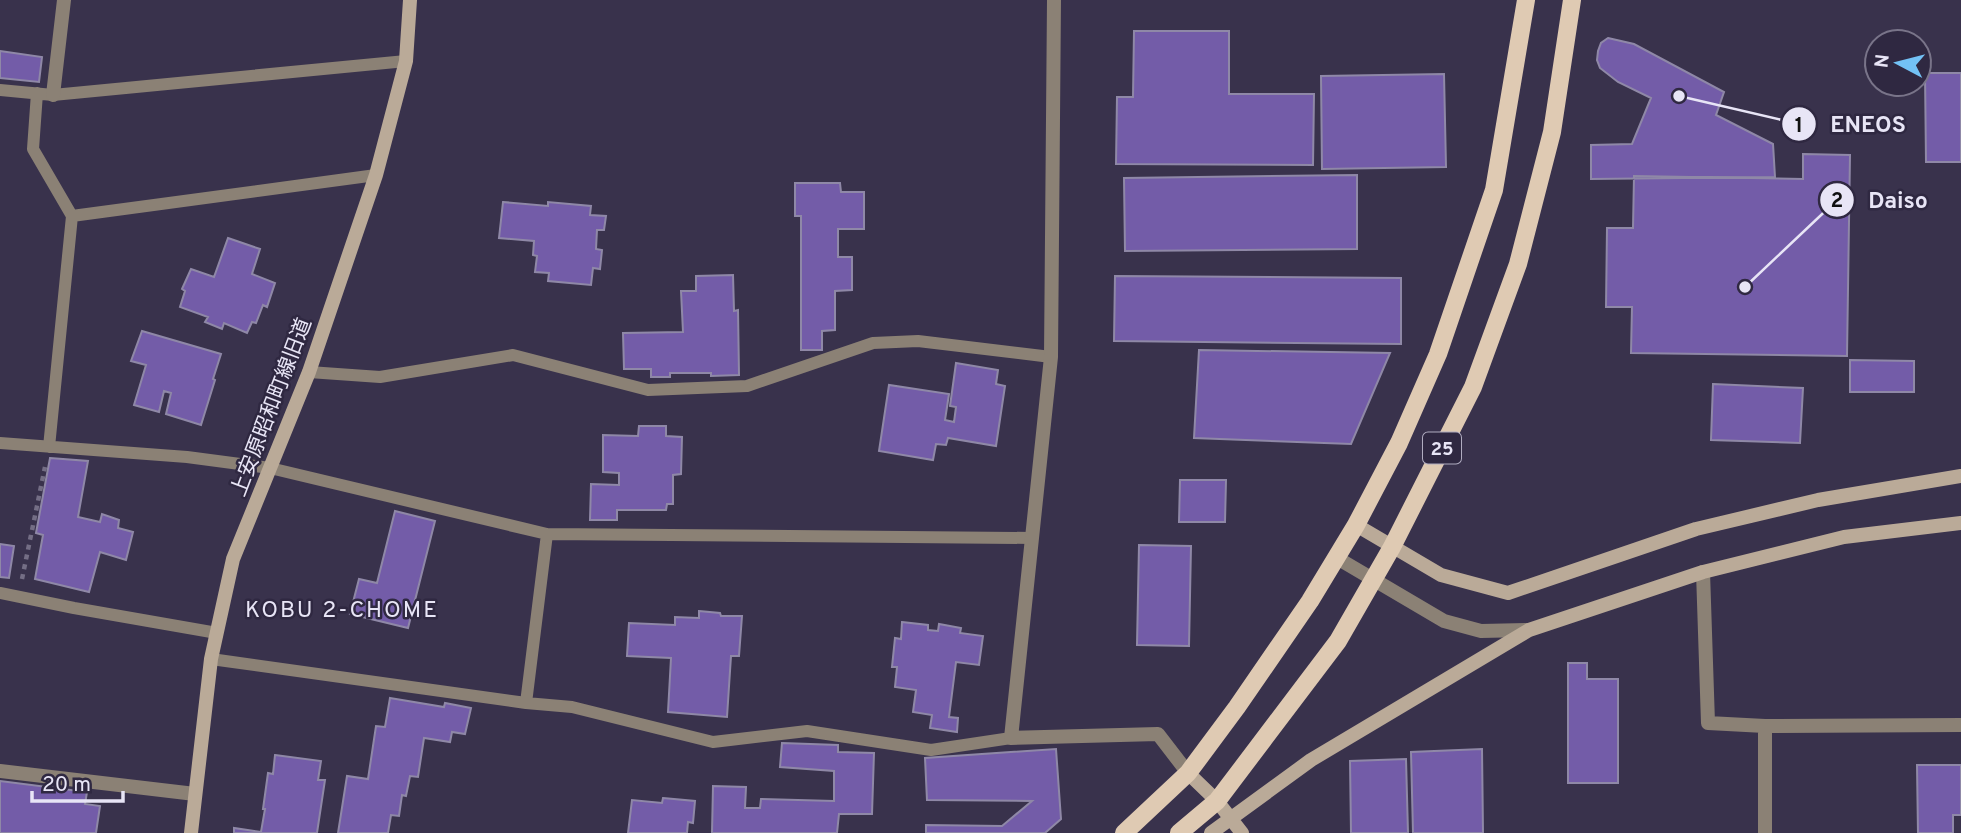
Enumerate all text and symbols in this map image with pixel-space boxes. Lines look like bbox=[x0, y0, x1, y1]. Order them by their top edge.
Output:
north arrow bbox=[1863, 28, 1933, 98]
text: N bbox=[1870, 53, 1896, 69]
callout: ENEOS bbox=[1781, 102, 1920, 146]
text: ENEOS bbox=[1830, 112, 1906, 141]
text: 1 bbox=[1795, 113, 1803, 140]
callout: Daiso bbox=[1819, 178, 1941, 222]
text: 2 bbox=[1831, 188, 1843, 215]
text: Daiso bbox=[1868, 188, 1928, 217]
street label: 上安原昭和町線旧道 bbox=[226, 314, 319, 501]
road number: 25 bbox=[1423, 432, 1461, 463]
district label: KOBU 2-CHOME bbox=[245, 597, 439, 626]
scale bar bbox=[32, 760, 122, 804]
text: 20 m bbox=[42, 772, 91, 799]

